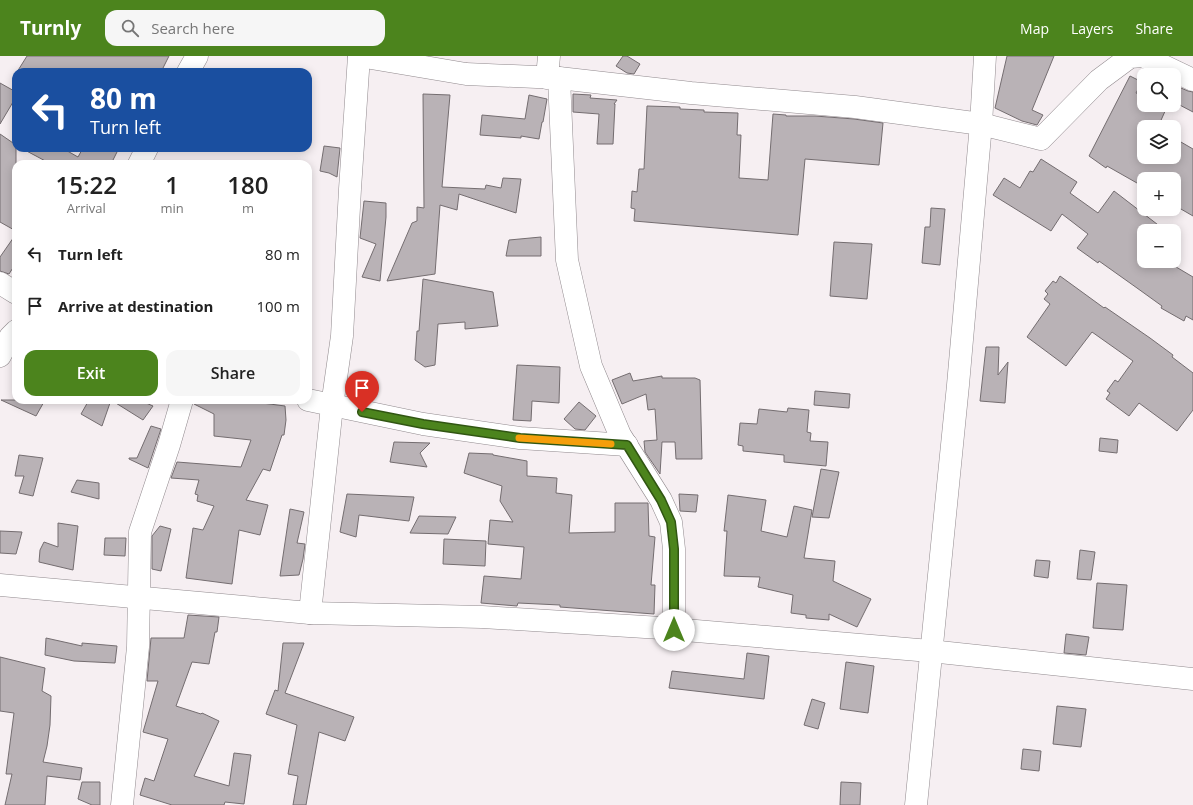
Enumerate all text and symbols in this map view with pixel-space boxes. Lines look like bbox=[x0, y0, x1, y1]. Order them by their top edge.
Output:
search box bbox=[105, 10, 385, 46]
text: Turnly bbox=[20, 15, 81, 41]
icon: search bbox=[119, 17, 141, 39]
text: Search here bbox=[151, 18, 235, 38]
text: Map bbox=[1020, 19, 1049, 38]
text: Layers bbox=[1071, 19, 1113, 38]
text: Share bbox=[1135, 19, 1173, 38]
map controls bbox=[1137, 68, 1181, 268]
button: search bbox=[1137, 68, 1181, 112]
text: 80 m bbox=[90, 79, 157, 117]
icon: left bbox=[24, 84, 76, 136]
text: Turn left bbox=[90, 115, 161, 139]
button: layers bbox=[1137, 120, 1181, 164]
text: 15:22 bbox=[56, 168, 117, 201]
text: 1 bbox=[165, 168, 179, 201]
text: 180 bbox=[227, 168, 268, 201]
button: + bbox=[1137, 172, 1181, 216]
text: Arrival bbox=[67, 199, 106, 217]
text: min bbox=[161, 199, 184, 217]
text: m bbox=[242, 199, 254, 217]
button: − bbox=[1137, 224, 1181, 268]
icon: left bbox=[24, 243, 46, 265]
text: Turn left bbox=[58, 244, 123, 264]
text: 80 m bbox=[265, 244, 300, 264]
icon: arrive bbox=[24, 295, 46, 317]
text: Arrive at destination bbox=[58, 296, 213, 316]
text: 100 m bbox=[256, 296, 300, 316]
button: Exit bbox=[24, 350, 158, 396]
button: Share bbox=[166, 350, 300, 396]
pin bbox=[345, 371, 379, 412]
icon: arrive bbox=[351, 377, 373, 399]
position arrow bbox=[653, 609, 695, 651]

